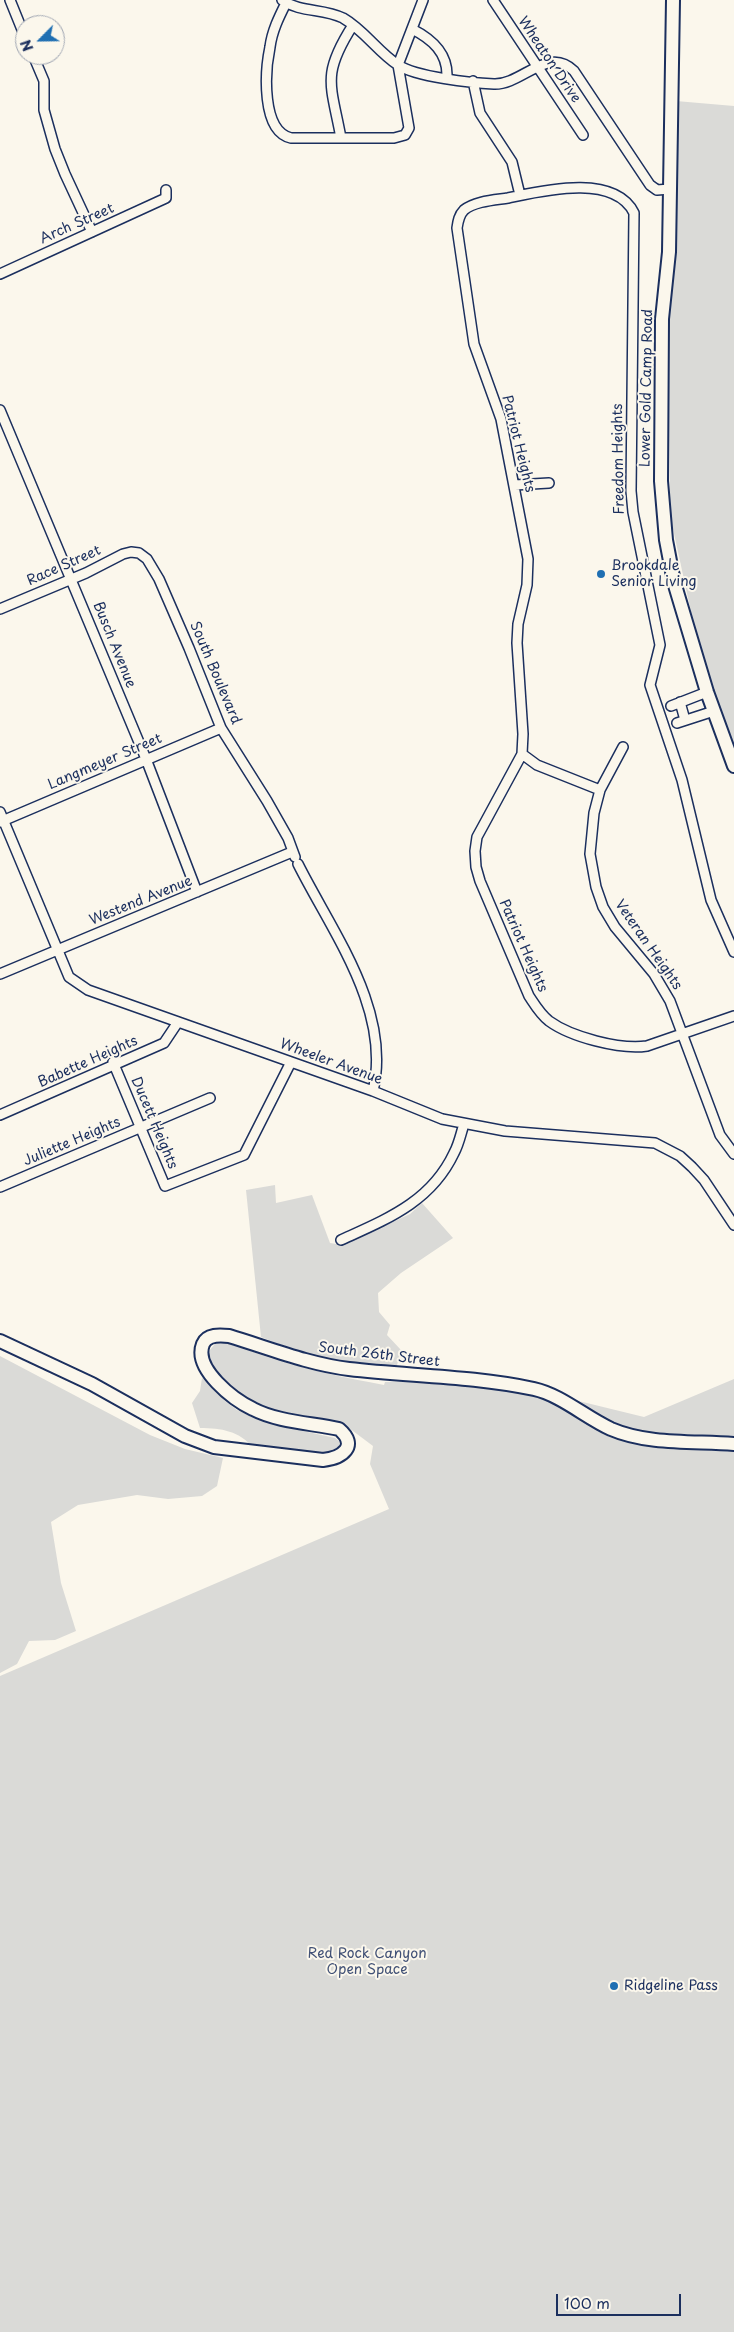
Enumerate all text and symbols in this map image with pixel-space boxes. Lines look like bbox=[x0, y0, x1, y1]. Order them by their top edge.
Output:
street label: Wheaton Drive bbox=[514, 14, 584, 106]
north arrow bbox=[15, 15, 65, 65]
text: N bbox=[15, 36, 38, 55]
street label: Arch Street bbox=[37, 200, 117, 248]
street label: Lower Gold Camp Road bbox=[637, 309, 657, 467]
street label: Patriot Heights bbox=[498, 394, 538, 494]
street label: Freedom Heights bbox=[610, 403, 628, 515]
street label: Race Street bbox=[25, 542, 103, 590]
place label: Brookdale Senior Living bbox=[611, 558, 697, 590]
marker: Brookdale Senior Living bbox=[595, 568, 607, 580]
street label: Busch Avenue bbox=[89, 599, 139, 691]
street label: South Boulevard bbox=[186, 619, 244, 727]
street label: Langmeyer Street bbox=[46, 730, 164, 794]
street label: Westend Avenue bbox=[87, 873, 195, 929]
street label: Patriot Heights bbox=[495, 897, 551, 995]
street label: Veteran Heights bbox=[611, 897, 685, 993]
street label: Babette Heights bbox=[36, 1033, 140, 1091]
street label: Wheeler Avenue bbox=[277, 1036, 385, 1088]
street label: Ducett Heights bbox=[127, 1074, 181, 1172]
street label: Juliette Heights bbox=[21, 1114, 123, 1170]
street label: South 26th Street bbox=[317, 1339, 441, 1371]
park label: Red Rock Canyon Open Space bbox=[307, 1946, 427, 1978]
place label: Ridgeline Pass bbox=[624, 1978, 718, 1994]
marker: Ridgeline Pass bbox=[608, 1980, 620, 1992]
scale bar bbox=[559, 2284, 684, 2316]
text: 100 m bbox=[564, 2291, 610, 2314]

